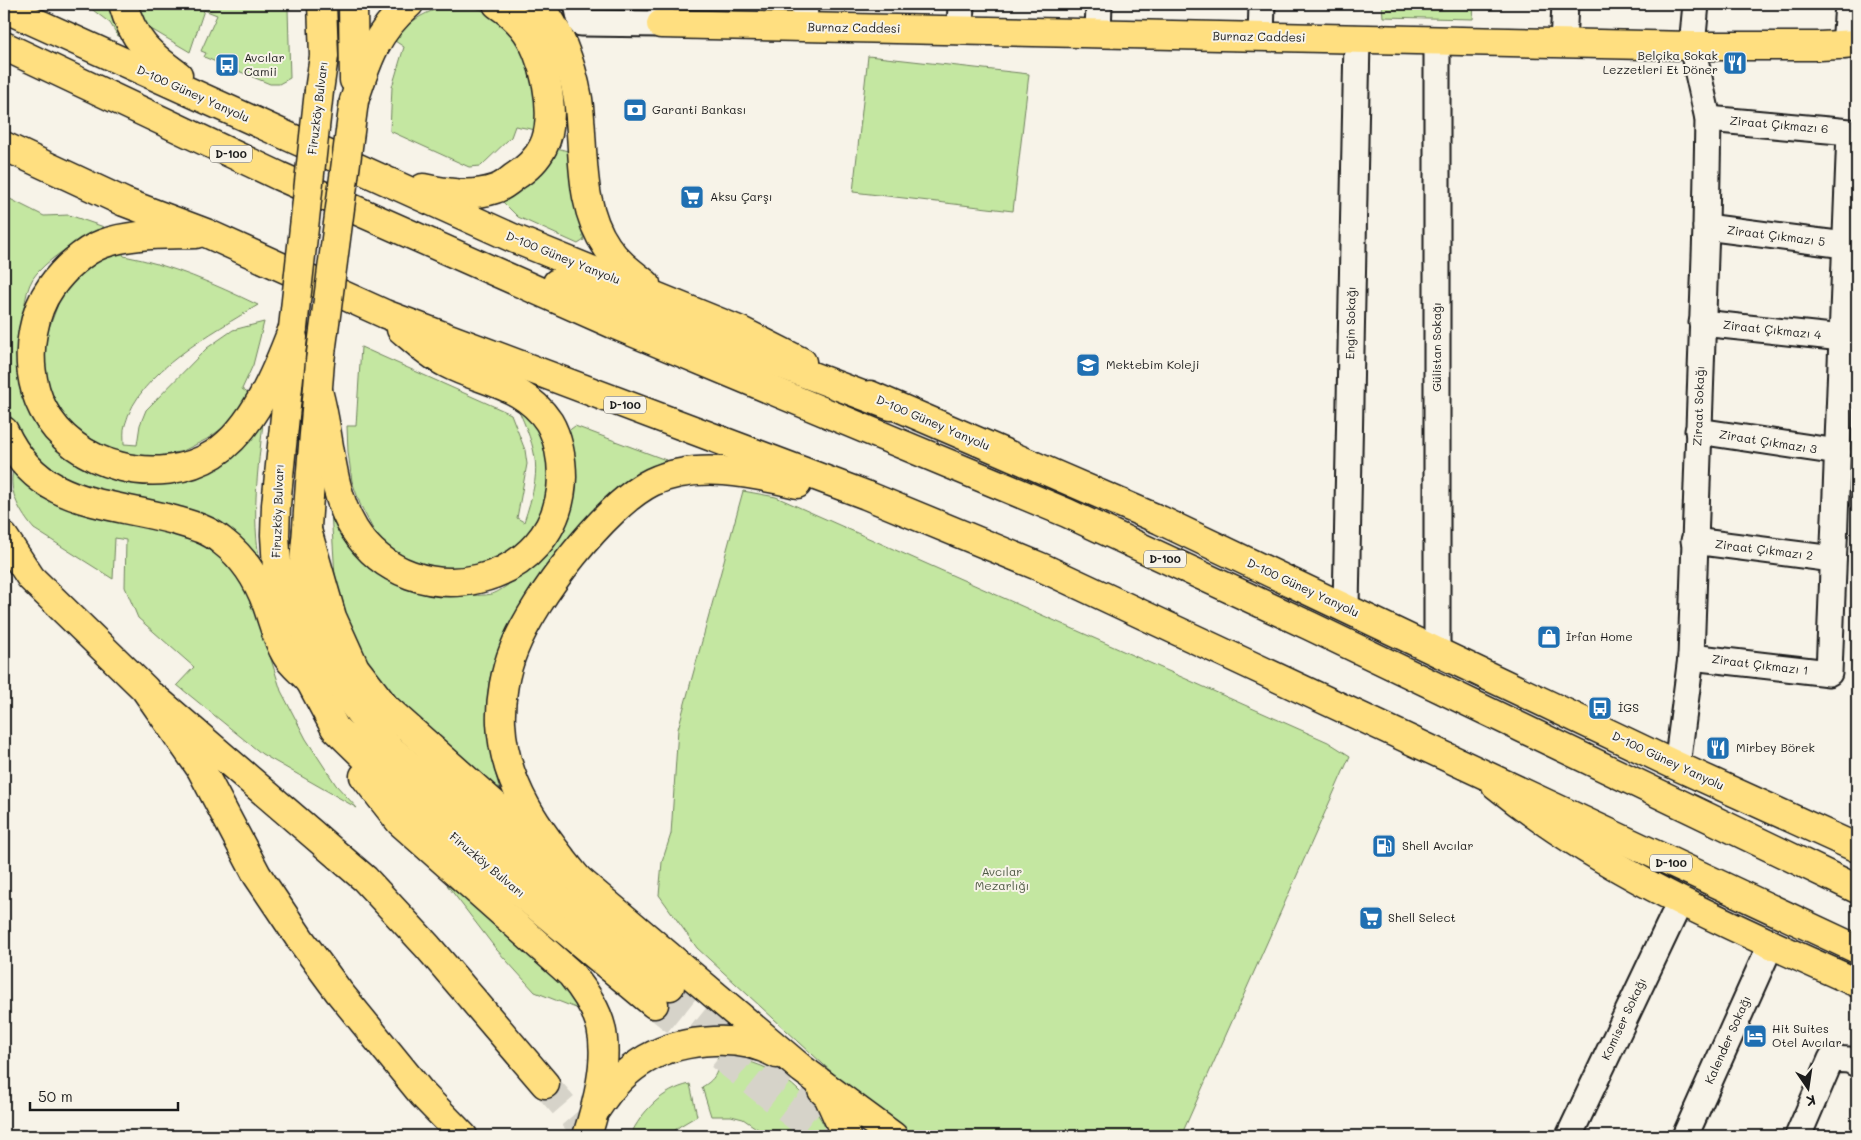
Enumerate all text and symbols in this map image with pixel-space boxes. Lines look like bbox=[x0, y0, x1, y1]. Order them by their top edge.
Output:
street label: Burnaz Caddesi bbox=[807, 18, 901, 36]
street label: Burnaz Caddesi bbox=[1212, 27, 1306, 45]
place label: Belçika Sokak Lezzetleri Et Döner bbox=[1603, 47, 1718, 77]
place label: Avcılar Camii bbox=[244, 49, 285, 79]
restaurant icon: Belçika Sokak Lezzetleri Et Döner bbox=[1722, 50, 1748, 76]
bus stop icon: Avcılar Camii bbox=[214, 52, 240, 78]
street label: Firuzköy Bulvarı bbox=[303, 60, 331, 155]
street label: D-100 Güney Yanyolu bbox=[134, 61, 252, 125]
bank icon: Garanti Bankası bbox=[622, 97, 648, 123]
place label: Garanti Bankası bbox=[652, 101, 746, 117]
street label: Ziraat Çıkmazı 6 bbox=[1729, 112, 1829, 136]
road number: D-100 bbox=[210, 146, 252, 162]
supermarket icon: Aksu Çarşı bbox=[679, 184, 705, 210]
place label: Aksu Çarşı bbox=[710, 188, 773, 204]
street label: Ziraat Çıkmazı 5 bbox=[1726, 221, 1826, 249]
street label: D-100 Güney Yanyolu bbox=[504, 227, 623, 287]
street label: Engin Sokağı bbox=[1341, 286, 1359, 360]
street label: Gülistan Sokağı bbox=[1428, 302, 1444, 392]
street label: Ziraat Çıkmazı 4 bbox=[1722, 316, 1822, 342]
school or university icon: Mektebim Koleji bbox=[1075, 352, 1101, 378]
place label: Mektebim Koleji bbox=[1106, 356, 1199, 372]
street label: Ziraat Sokağı bbox=[1689, 366, 1707, 446]
street label: D-100 Güney Yanyolu bbox=[874, 391, 993, 453]
road number: D-100 bbox=[604, 396, 646, 414]
street label: Ziraat Çıkmazı 3 bbox=[1718, 425, 1818, 457]
street label: Firuzköy Bulvarı bbox=[267, 464, 287, 558]
street label: Ziraat Çıkmazı 2 bbox=[1714, 535, 1814, 563]
road number: D-100 bbox=[1144, 550, 1186, 568]
street label: D-100 Güney Yanyolu bbox=[1245, 554, 1362, 620]
shop icon: İrfan Home bbox=[1536, 624, 1562, 650]
place label: İrfan Home bbox=[1566, 628, 1633, 644]
street label: Ziraat Çıkmazı 1 bbox=[1711, 650, 1809, 678]
bus stop icon: İGS bbox=[1587, 695, 1613, 721]
place label: İGS bbox=[1618, 699, 1639, 715]
street label: D-100 Güney Yanyolu bbox=[1610, 727, 1727, 793]
restaurant icon: Mirbey Börek bbox=[1705, 735, 1731, 761]
place label: Mirbey Börek bbox=[1736, 739, 1815, 755]
street label: Firuzköy Bulvarı bbox=[447, 828, 529, 901]
fuel station icon: Shell Avcılar bbox=[1371, 833, 1397, 859]
place label: Shell Avcılar bbox=[1402, 837, 1474, 853]
road number: D-100 bbox=[1650, 854, 1692, 871]
park label: Avcılar Mezarlığı bbox=[975, 863, 1029, 893]
supermarket icon: Shell Select bbox=[1358, 905, 1384, 931]
place label: Shell Select bbox=[1388, 909, 1456, 925]
street label: Komiser Sokağı bbox=[1597, 975, 1649, 1062]
street label: Kalender Sokağı bbox=[1700, 993, 1754, 1086]
place label: Hit Suites Otel Avcılar bbox=[1772, 1020, 1842, 1050]
hotel icon: Hit Suites Otel Avcılar bbox=[1742, 1023, 1768, 1049]
north arrow bbox=[1784, 1062, 1834, 1112]
scale bar bbox=[30, 1080, 178, 1112]
text: 50 m bbox=[38, 1086, 73, 1106]
text: K bbox=[1804, 1091, 1818, 1111]

